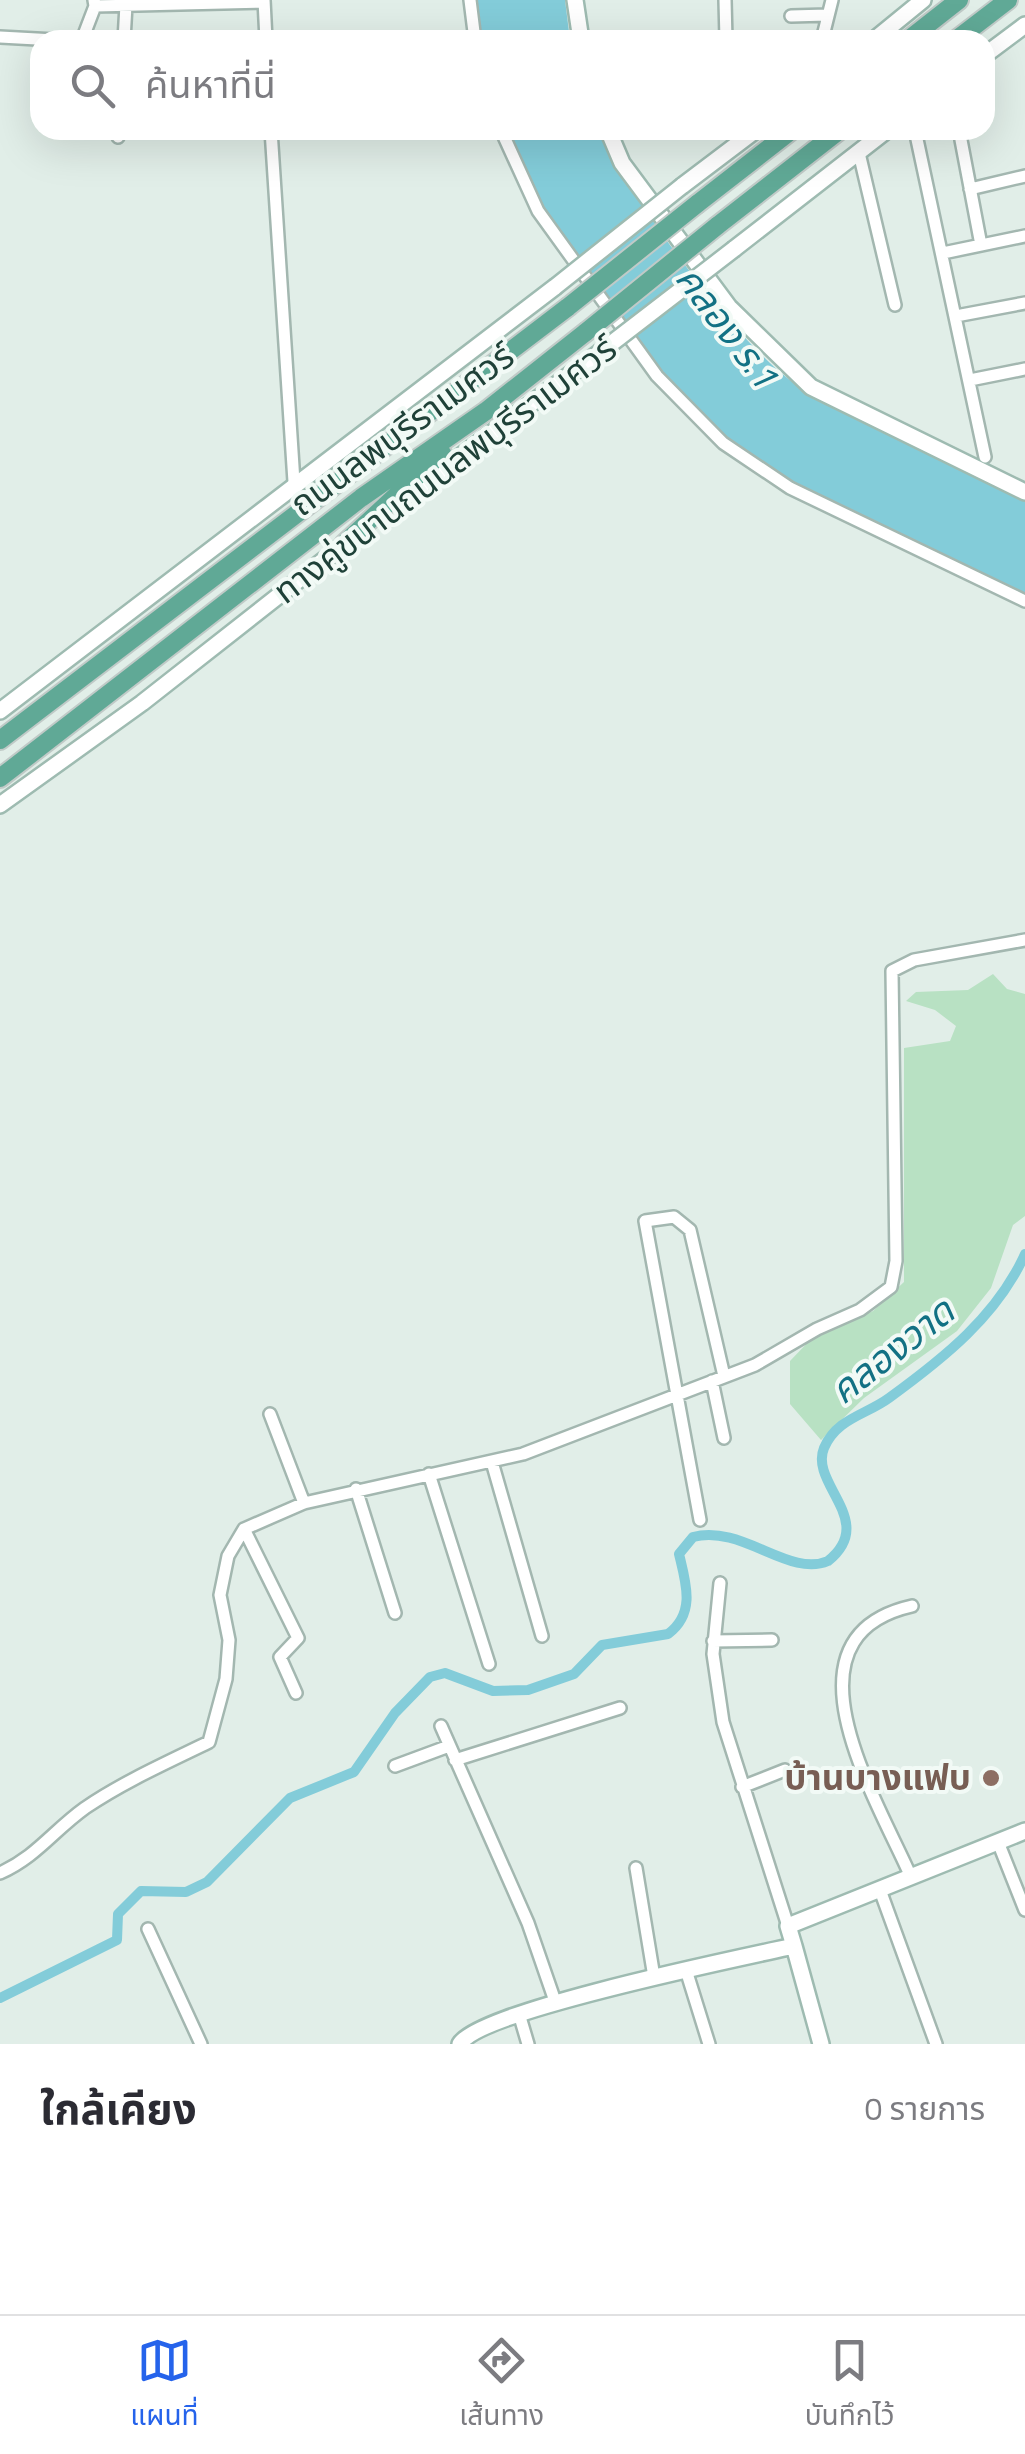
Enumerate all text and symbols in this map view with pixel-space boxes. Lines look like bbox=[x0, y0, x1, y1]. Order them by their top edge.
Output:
search box bbox=[30, 30, 995, 140]
text: ค้นหาที่นี่ bbox=[145, 55, 276, 113]
icon: search bbox=[65, 58, 120, 113]
water label: คลอง ร.1 bbox=[662, 252, 794, 400]
street label: ทางคู่ขนานถนนลพบุรีราเมศวร์ bbox=[261, 321, 629, 617]
street label: ถนนลพบุรีราเมศวร์ bbox=[278, 328, 526, 529]
water label: คลองวาด bbox=[816, 1282, 968, 1418]
place label: บ้านบางแฟบ bbox=[784, 1750, 971, 1804]
marker: บ้านบางแฟบ bbox=[980, 1767, 1002, 1789]
text: ใกล้เคียง bbox=[40, 2076, 197, 2140]
text: 0 รายการ bbox=[865, 2084, 985, 2132]
tab: แผนที่ bbox=[130, 2333, 199, 2438]
tab: เส้นทาง bbox=[459, 2333, 544, 2438]
tab: บันทึกไว้ bbox=[805, 2333, 895, 2438]

